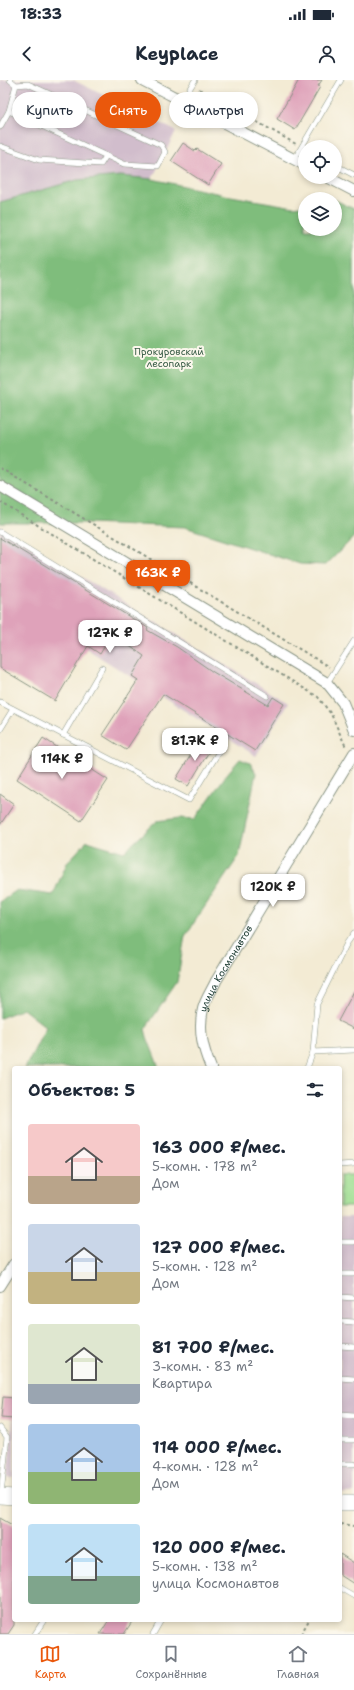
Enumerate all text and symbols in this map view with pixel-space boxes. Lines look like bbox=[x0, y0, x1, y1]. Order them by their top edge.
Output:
text: 18:33 bbox=[20, 4, 62, 24]
text: Keyplace bbox=[135, 42, 219, 66]
icon: back bbox=[16, 43, 38, 65]
icon: person bbox=[316, 43, 338, 65]
chip: Купить bbox=[12, 92, 87, 128]
chip: Снять bbox=[95, 92, 161, 128]
chip: Фильтры bbox=[169, 92, 258, 128]
map controls bbox=[298, 140, 342, 236]
button: locate bbox=[298, 140, 342, 184]
button: layers bbox=[298, 192, 342, 236]
park label: Прокуровский лесопарк bbox=[134, 345, 204, 370]
pin: 163K ₽ bbox=[125, 560, 191, 594]
text: 163K ₽ bbox=[135, 564, 181, 581]
pin: 127K ₽ bbox=[77, 620, 143, 654]
text: 127K ₽ bbox=[87, 624, 133, 641]
pin: 81.7K ₽ bbox=[158, 728, 232, 762]
text: 81.7K ₽ bbox=[171, 732, 219, 749]
pin: 114K ₽ bbox=[29, 746, 95, 780]
text: 114K ₽ bbox=[41, 750, 83, 767]
pin: 120K ₽ bbox=[240, 874, 306, 908]
text: 120K ₽ bbox=[250, 878, 296, 895]
street label: улица Космонавтов bbox=[197, 923, 255, 1013]
text: Объектов: 5 bbox=[28, 1079, 135, 1101]
icon: filters bbox=[304, 1079, 326, 1101]
text: 163 000 ₽/мес. bbox=[152, 1136, 286, 1158]
icon: home bbox=[60, 1140, 108, 1188]
text: 5-комн. · 178 m² bbox=[152, 1158, 257, 1175]
text: Дом bbox=[152, 1175, 180, 1192]
text: 127 000 ₽/мес. bbox=[152, 1236, 285, 1258]
icon: home bbox=[60, 1240, 108, 1288]
text: 5-комн. · 128 m² bbox=[152, 1258, 257, 1275]
text: Дом bbox=[152, 1275, 180, 1292]
text: 81 700 ₽/мес. bbox=[152, 1336, 274, 1358]
icon: home bbox=[60, 1340, 108, 1388]
text: 3-комн. · 83 m² bbox=[152, 1358, 253, 1375]
text: Квартира bbox=[152, 1375, 212, 1392]
text: 114 000 ₽/мес. bbox=[152, 1436, 282, 1458]
icon: home bbox=[60, 1440, 108, 1488]
text: 4-комн. · 128 m² bbox=[152, 1458, 259, 1475]
text: Дом bbox=[152, 1475, 180, 1492]
text: 120 000 ₽/мес. bbox=[152, 1536, 286, 1558]
icon: home bbox=[60, 1540, 108, 1588]
text: 5-комн. · 138 m² bbox=[152, 1558, 257, 1575]
text: улица Космонавтов bbox=[152, 1575, 279, 1592]
tab: Карта bbox=[35, 1643, 66, 1682]
tab: Сохранённые bbox=[135, 1643, 207, 1682]
tab: Главная bbox=[277, 1643, 319, 1682]

